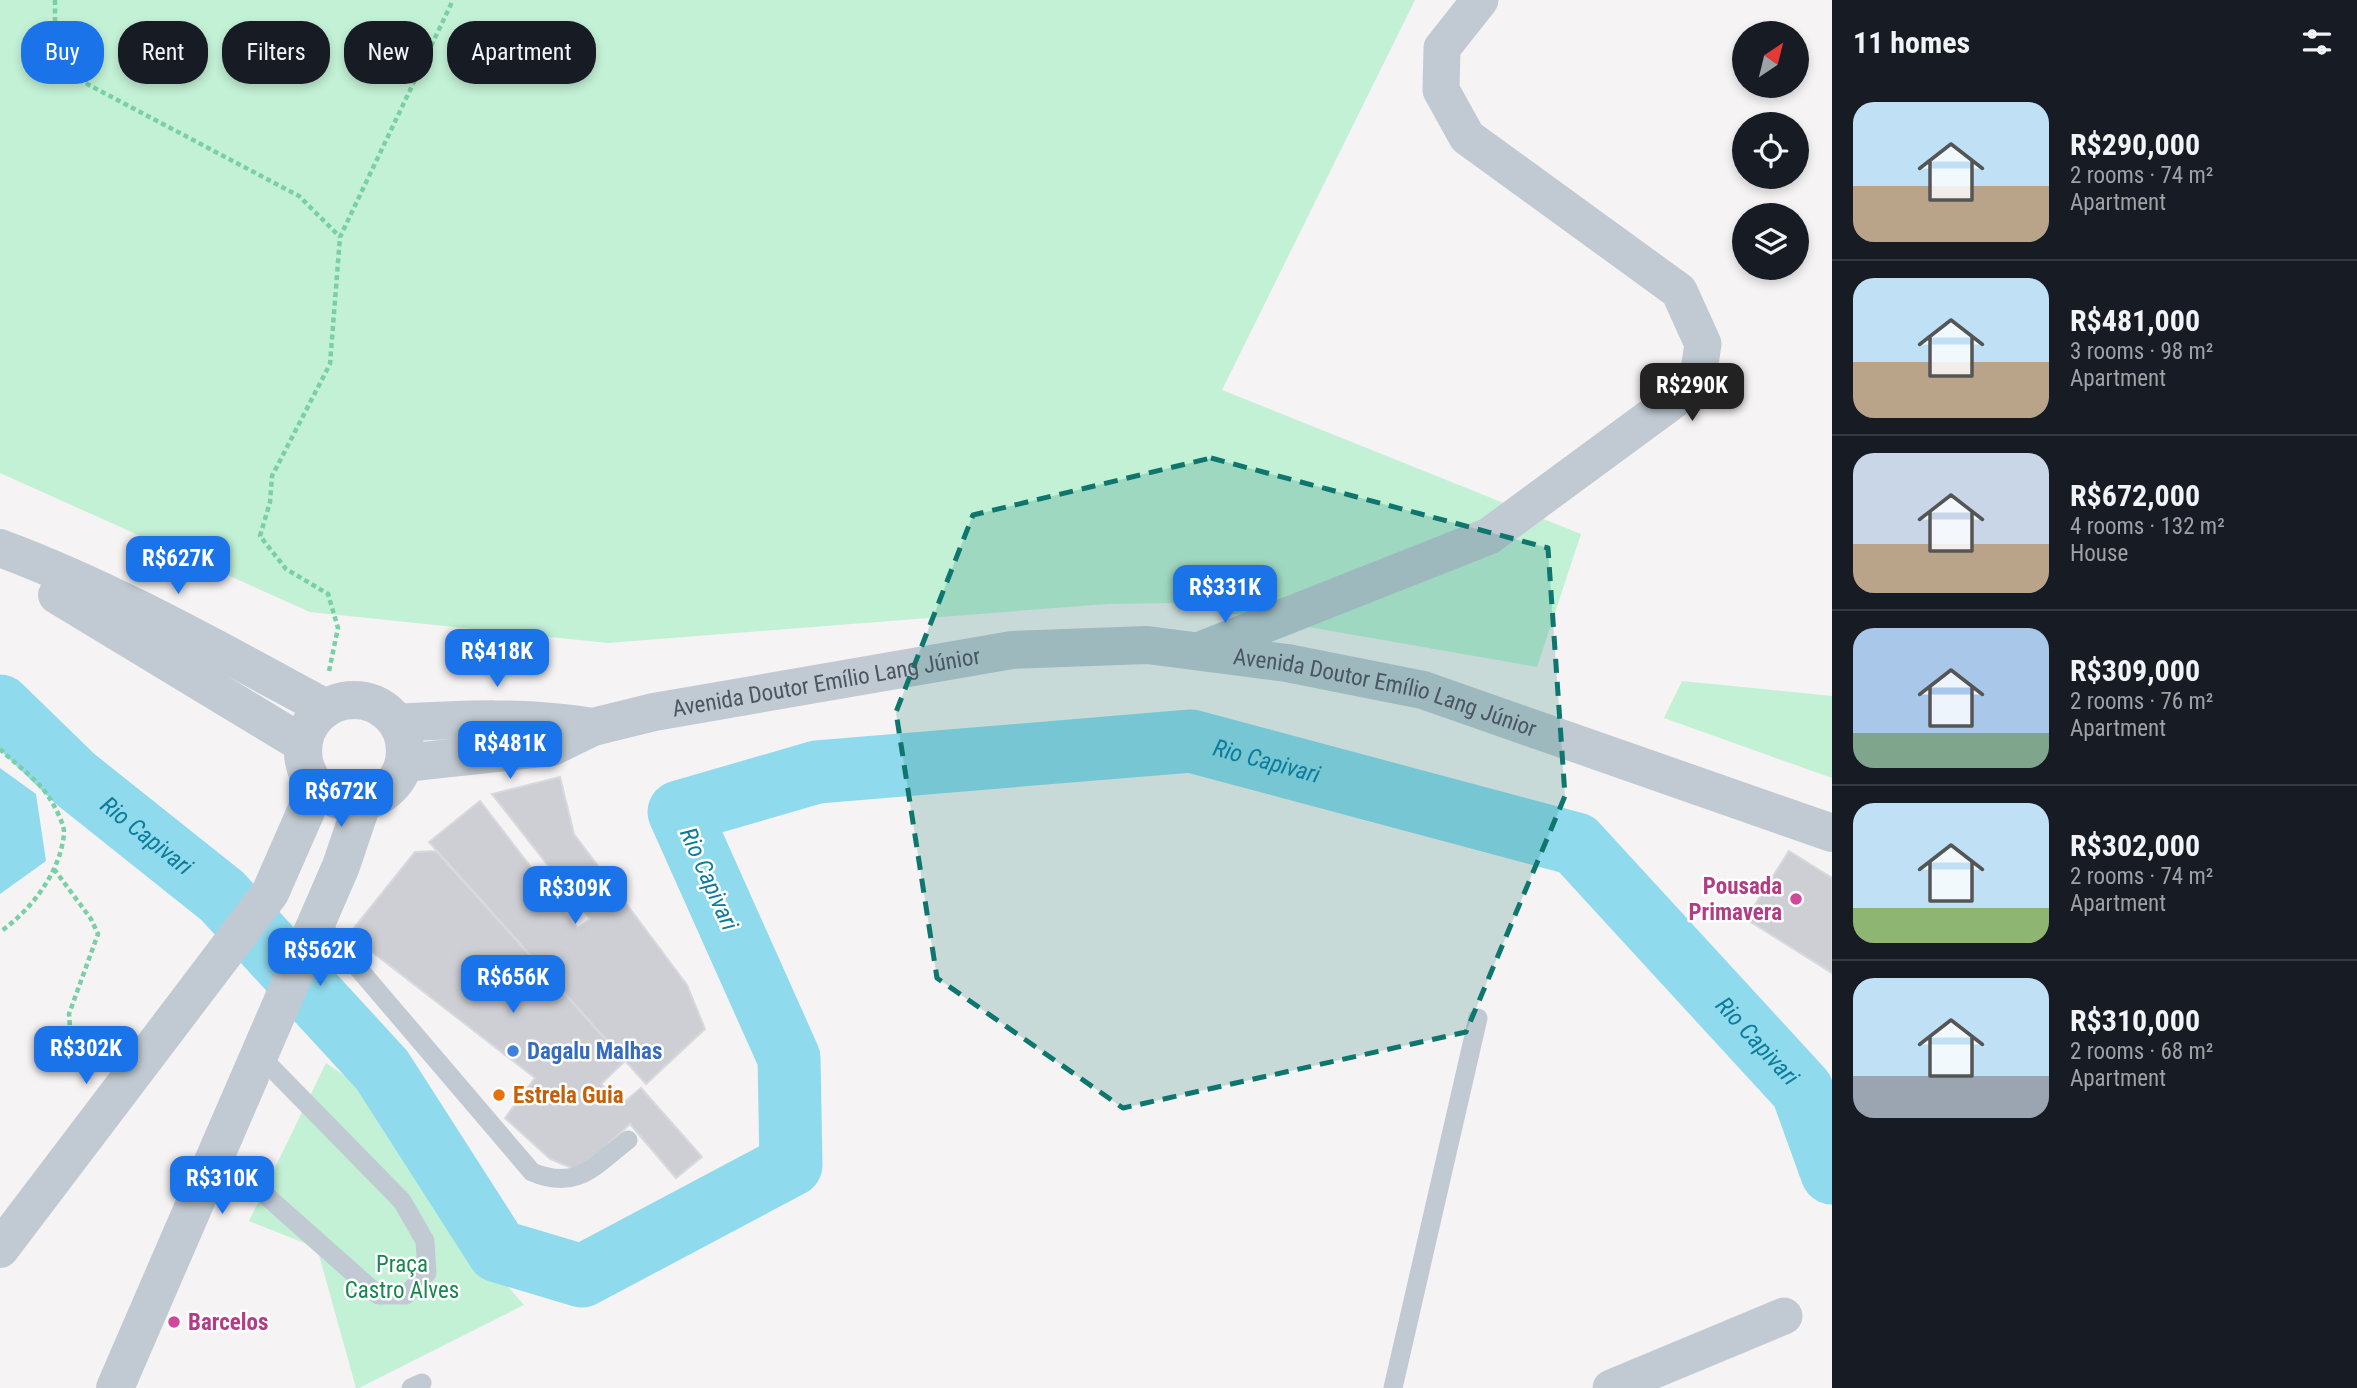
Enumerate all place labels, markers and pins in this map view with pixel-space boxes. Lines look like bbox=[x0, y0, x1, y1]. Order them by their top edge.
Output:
pin: R$290K bbox=[1635, 364, 1749, 423]
pin: R$627K bbox=[121, 536, 235, 596]
pin: R$331K bbox=[1168, 566, 1282, 625]
pin: R$418K bbox=[440, 630, 554, 689]
pin: R$481K bbox=[453, 722, 567, 781]
pin: R$672K bbox=[284, 770, 398, 829]
pin: R$309K bbox=[518, 866, 632, 926]
place label: Pousada Primavera bbox=[1688, 873, 1782, 926]
marker: Pousada Primavera bbox=[1788, 891, 1804, 907]
pin: R$562K bbox=[263, 928, 377, 988]
pin: R$656K bbox=[456, 956, 570, 1015]
pin: R$302K bbox=[29, 1026, 143, 1086]
place label: Dagalu Malhas bbox=[527, 1038, 662, 1065]
marker: Dagalu Malhas bbox=[505, 1043, 521, 1059]
place label: Estrela Guia bbox=[513, 1082, 624, 1109]
marker: Estrela Guia bbox=[491, 1087, 507, 1103]
pin: R$310K bbox=[165, 1156, 279, 1216]
place label: Barcelos bbox=[188, 1309, 268, 1336]
marker: Barcelos bbox=[166, 1314, 182, 1330]

